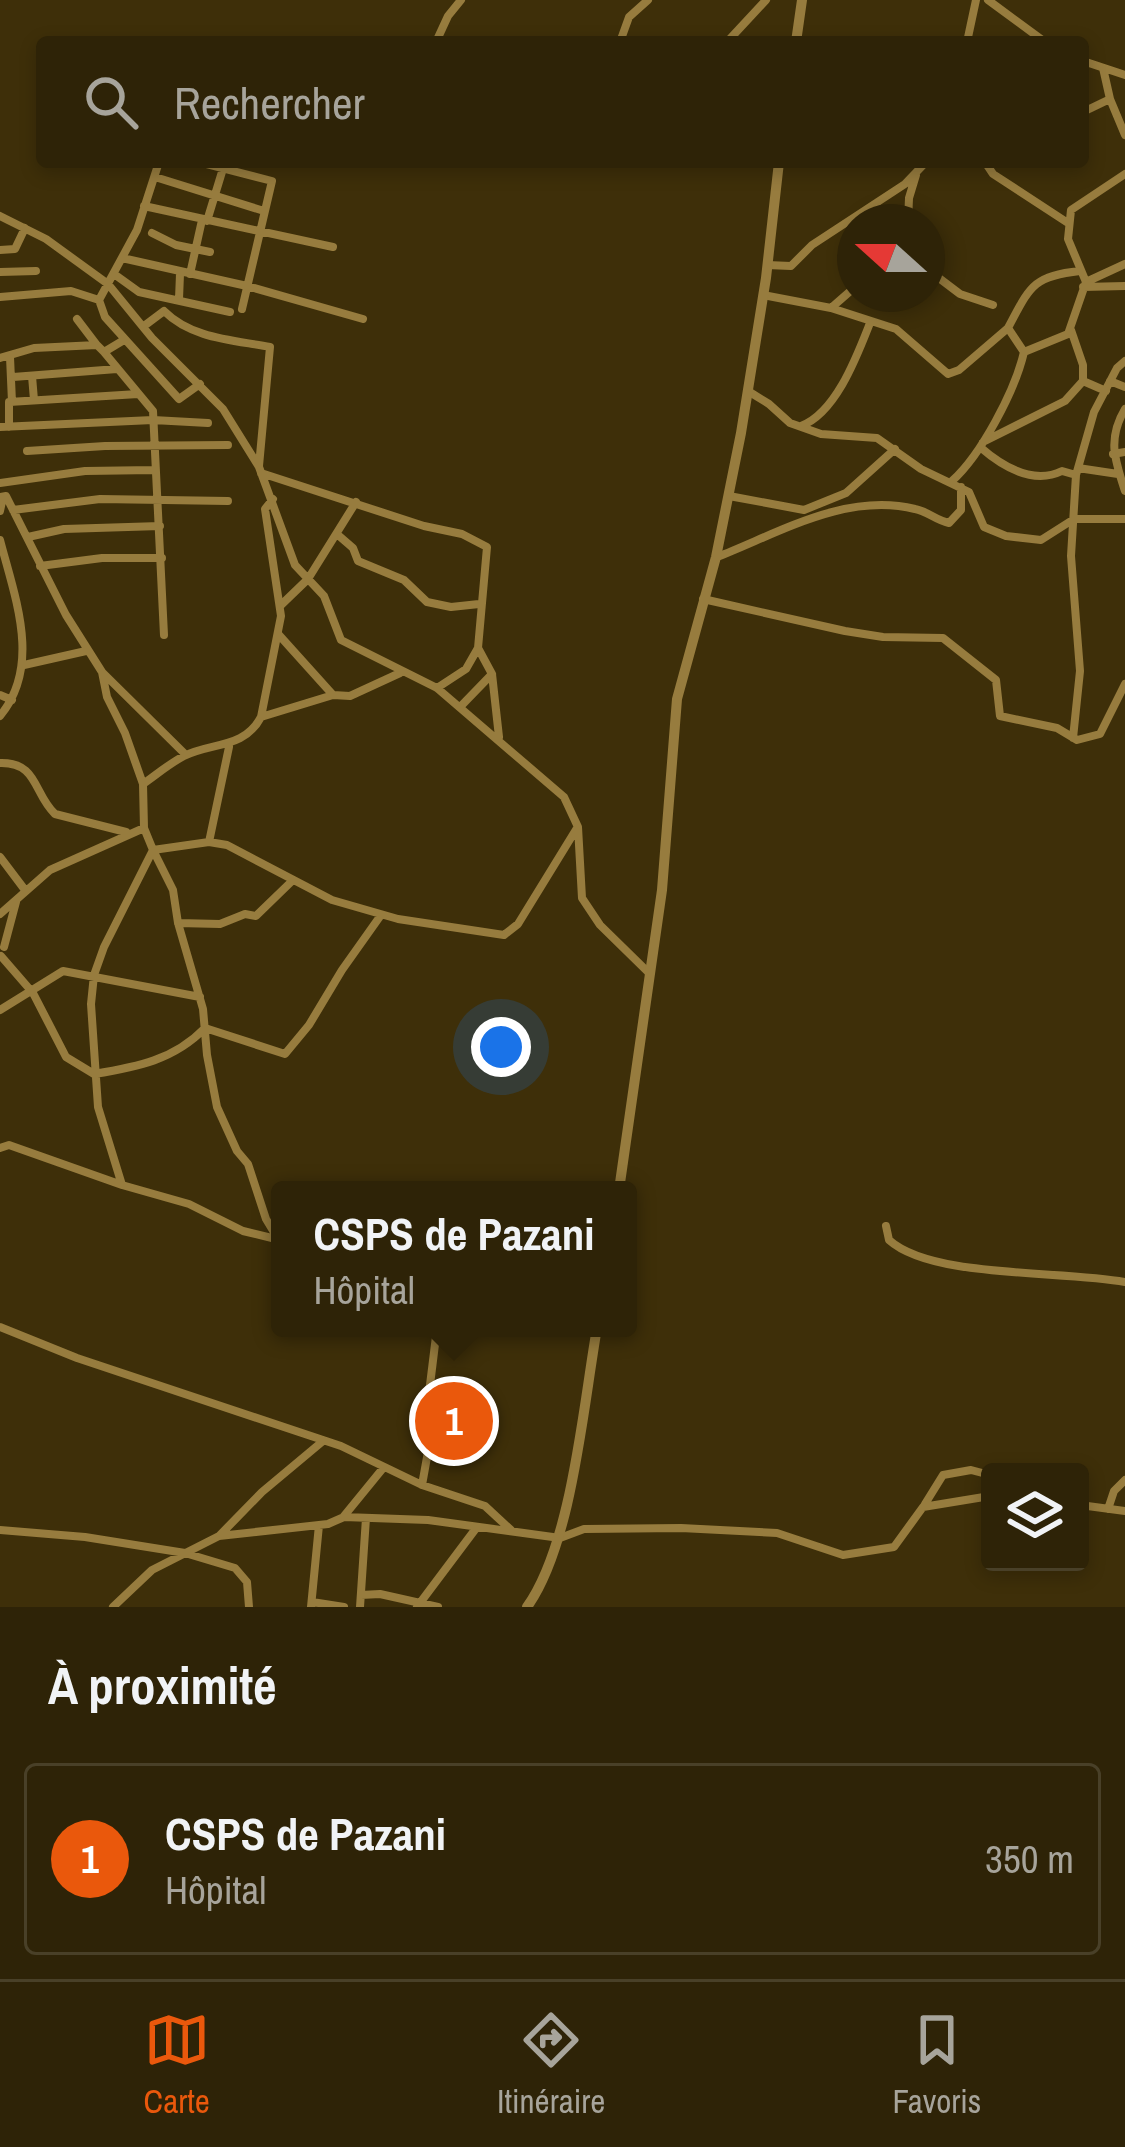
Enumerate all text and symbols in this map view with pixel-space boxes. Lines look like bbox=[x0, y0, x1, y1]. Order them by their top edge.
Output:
search box bbox=[36, 36, 1089, 168]
icon: search bbox=[78, 69, 144, 135]
text: Rechercher bbox=[174, 72, 365, 133]
north arrow bbox=[837, 204, 945, 312]
your location bbox=[471, 1017, 531, 1077]
popup bbox=[271, 1181, 637, 1337]
text: CSPS de Pazani bbox=[314, 1203, 594, 1264]
text: Hôpital bbox=[314, 1264, 415, 1316]
pin: 1 bbox=[415, 1376, 493, 1466]
map controls bbox=[981, 1463, 1089, 1571]
button: layers bbox=[981, 1463, 1089, 1571]
text: À proximité bbox=[48, 1651, 277, 1720]
text: CSPS de Pazani bbox=[165, 1803, 446, 1864]
text: 1 bbox=[81, 1833, 99, 1885]
text: 350 m bbox=[985, 1833, 1074, 1885]
text: Hôpital bbox=[165, 1864, 266, 1916]
tab: Carte bbox=[144, 2007, 210, 2123]
tab: Itinéraire bbox=[497, 2007, 605, 2123]
tab: Favoris bbox=[892, 2007, 981, 2123]

